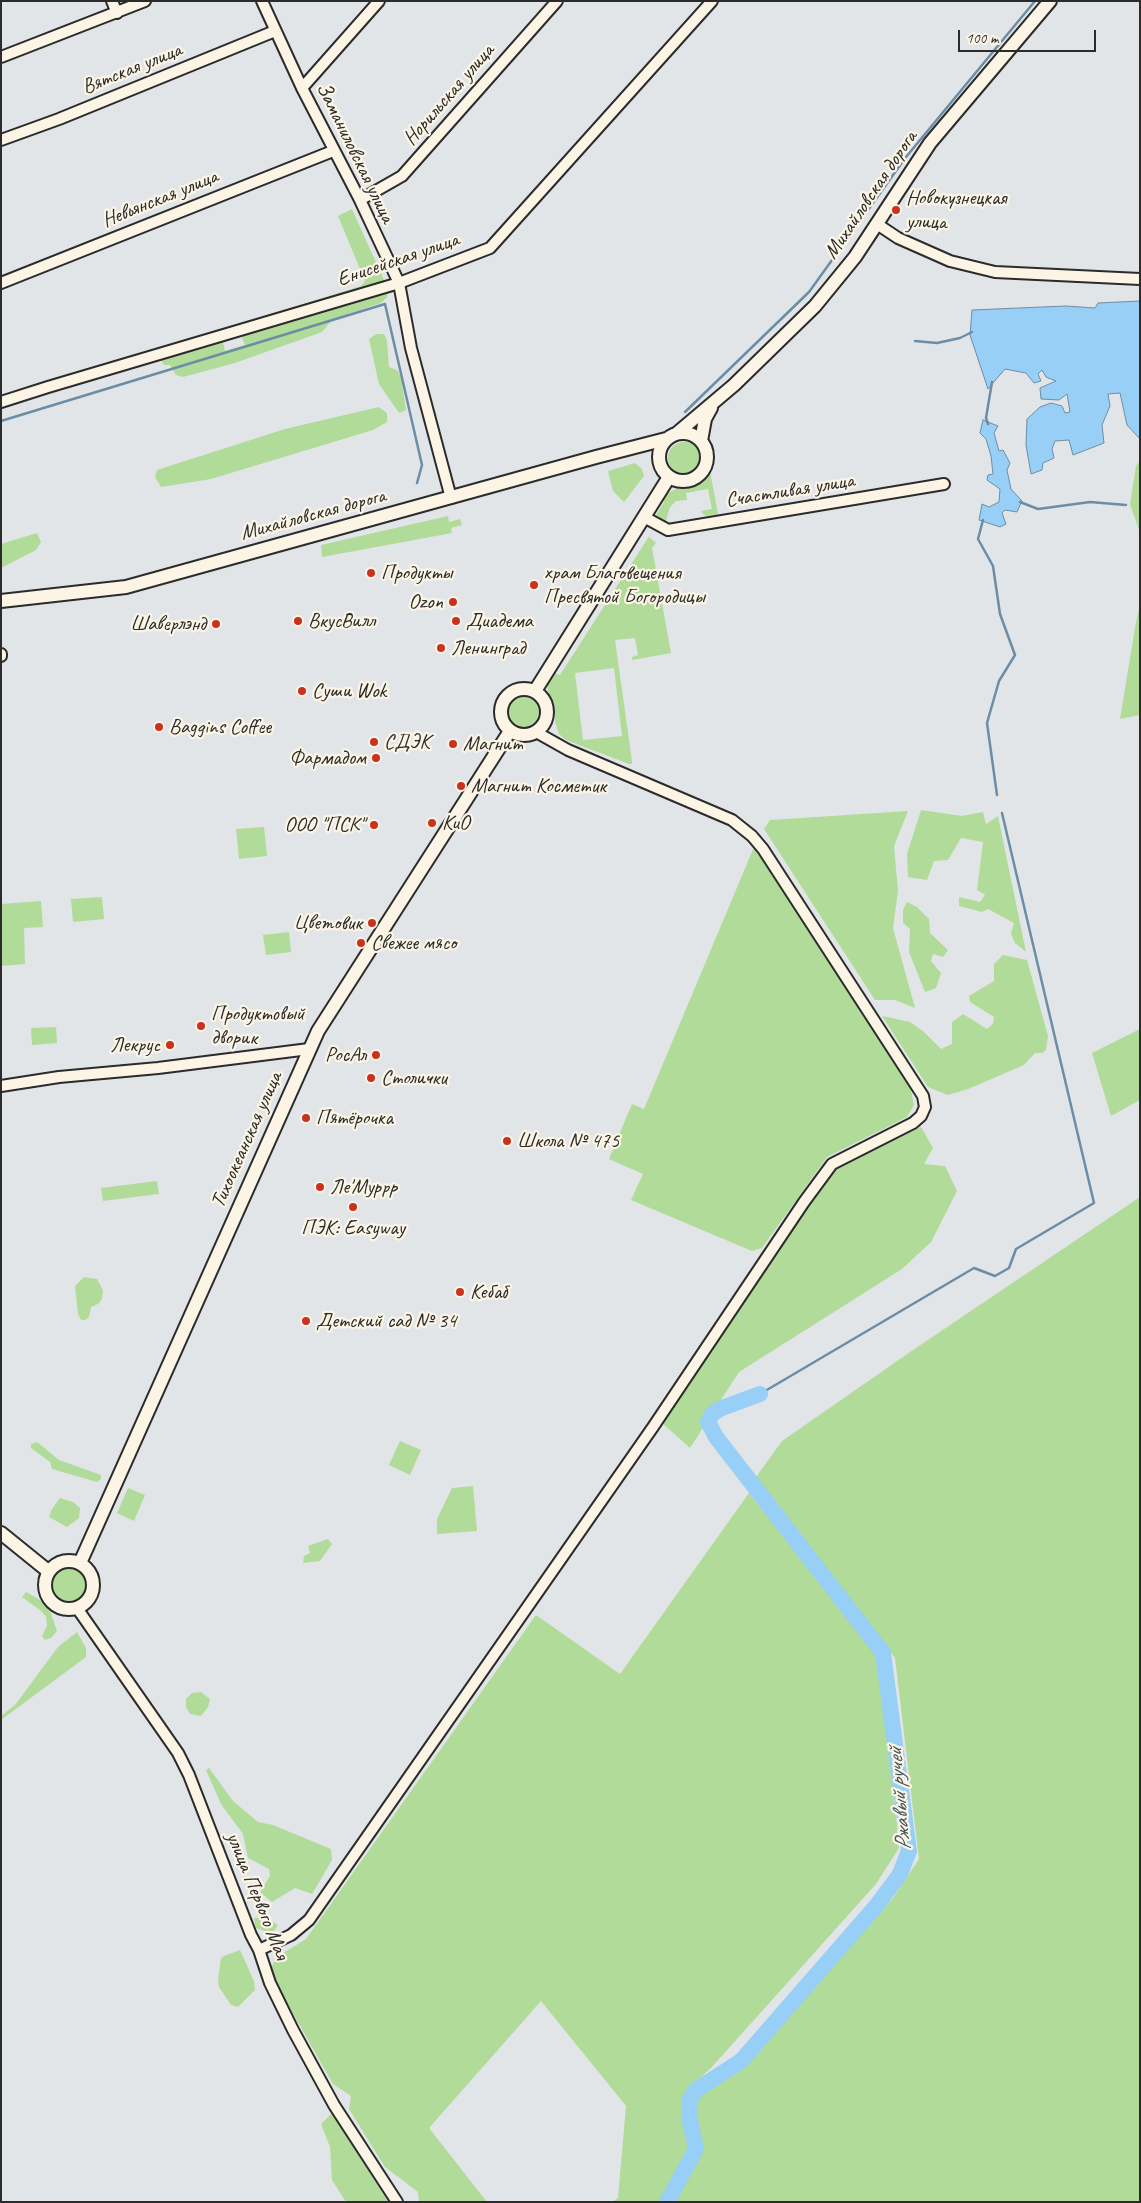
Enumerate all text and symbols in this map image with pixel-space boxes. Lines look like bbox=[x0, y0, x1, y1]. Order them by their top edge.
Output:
scale bar bbox=[961, 20, 1098, 52]
text: 100 m bbox=[966, 29, 998, 48]
street label: Вятская улица bbox=[79, 38, 185, 100]
street label: Норильская улица bbox=[398, 39, 500, 151]
street label: Заманиловская улица bbox=[310, 79, 400, 227]
street label: Михайловская дорога bbox=[819, 126, 923, 264]
street label: Невьянская улица bbox=[98, 164, 222, 234]
place label: Новокузнецкая улица bbox=[906, 185, 1007, 235]
marker: Новокузнецкая улица bbox=[890, 204, 902, 216]
street label: Енисейская улица bbox=[334, 227, 462, 293]
street label: Счастливая улица bbox=[724, 468, 856, 514]
street label: Михайловская дорога bbox=[238, 484, 388, 546]
place label: Продукты bbox=[381, 560, 452, 586]
place label: храм Благовещения Пресвятой Богородицы bbox=[544, 560, 705, 610]
marker: Продукты bbox=[365, 567, 377, 579]
marker: храм Благовещения Пресвятой Богородицы bbox=[528, 579, 540, 591]
place label: Ozon bbox=[408, 589, 443, 615]
marker: Ozon bbox=[447, 596, 459, 608]
place label: ВкусВилл bbox=[308, 608, 375, 634]
place label: Диадема bbox=[466, 608, 533, 634]
place label: Шаверлэнд bbox=[130, 611, 206, 637]
marker: ВкусВилл bbox=[292, 615, 304, 627]
marker: Диадема bbox=[450, 615, 462, 627]
marker: Шаверлэнд bbox=[210, 618, 222, 630]
place label: Ленинград bbox=[451, 635, 525, 661]
marker: Ленинград bbox=[435, 642, 447, 654]
place label: Суши Wok bbox=[312, 678, 386, 704]
marker: Суши Wok bbox=[296, 685, 308, 697]
place label: Baggins Coffee bbox=[169, 714, 271, 740]
marker: Baggins Coffee bbox=[153, 721, 165, 733]
place label: СДЭК bbox=[384, 729, 430, 755]
place label: Магнит bbox=[463, 731, 523, 757]
marker: СДЭК bbox=[368, 736, 380, 748]
marker: Магнит bbox=[447, 738, 459, 750]
place label: Фармадом bbox=[289, 745, 366, 771]
marker: Фармадом bbox=[370, 752, 382, 764]
place label: Магнит Косметик bbox=[471, 773, 606, 799]
marker: Магнит Косметик bbox=[455, 780, 467, 792]
place label: КиО bbox=[442, 810, 469, 836]
place label: ООО "ПСК" bbox=[285, 812, 364, 838]
marker: КиО bbox=[426, 817, 438, 829]
marker: ООО "ПСК" bbox=[368, 819, 380, 831]
place label: Цветовик bbox=[294, 910, 362, 936]
marker: Цветовик bbox=[366, 917, 378, 929]
place label: Свежее мясо bbox=[371, 930, 456, 956]
marker: Свежее мясо bbox=[355, 937, 367, 949]
place label: Продуктовый дворик bbox=[211, 1001, 305, 1051]
marker: Продуктовый дворик bbox=[195, 1020, 207, 1032]
place label: Лекрус bbox=[110, 1032, 160, 1058]
marker: Лекрус bbox=[164, 1039, 176, 1051]
place label: РосАл bbox=[325, 1042, 366, 1068]
marker: РосАл bbox=[370, 1049, 382, 1061]
place label: Столички bbox=[381, 1065, 447, 1091]
street label: Тихоокеанская улица bbox=[206, 1068, 288, 1212]
marker: Столички bbox=[365, 1072, 377, 1084]
place label: Пятёрочка bbox=[316, 1105, 393, 1131]
marker: Пятёрочка bbox=[300, 1112, 312, 1124]
place label: Школа № 475 bbox=[517, 1128, 619, 1154]
marker: Школа № 475 bbox=[501, 1135, 513, 1147]
place label: Ле'Муррр bbox=[330, 1174, 397, 1200]
marker: Ле'Муррр bbox=[314, 1181, 326, 1193]
marker: ПЭК: Easyway bbox=[347, 1201, 359, 1213]
place label: ПЭК: Easyway bbox=[301, 1215, 405, 1241]
place label: Кебаб bbox=[470, 1279, 507, 1305]
marker: Кебаб bbox=[454, 1286, 466, 1298]
place label: Детский сад № 34 bbox=[316, 1308, 457, 1334]
marker: Детский сад № 34 bbox=[300, 1315, 312, 1327]
water label: Ржавый ручей bbox=[882, 1747, 918, 1851]
street label: улица Первого Мая bbox=[220, 1829, 294, 1963]

